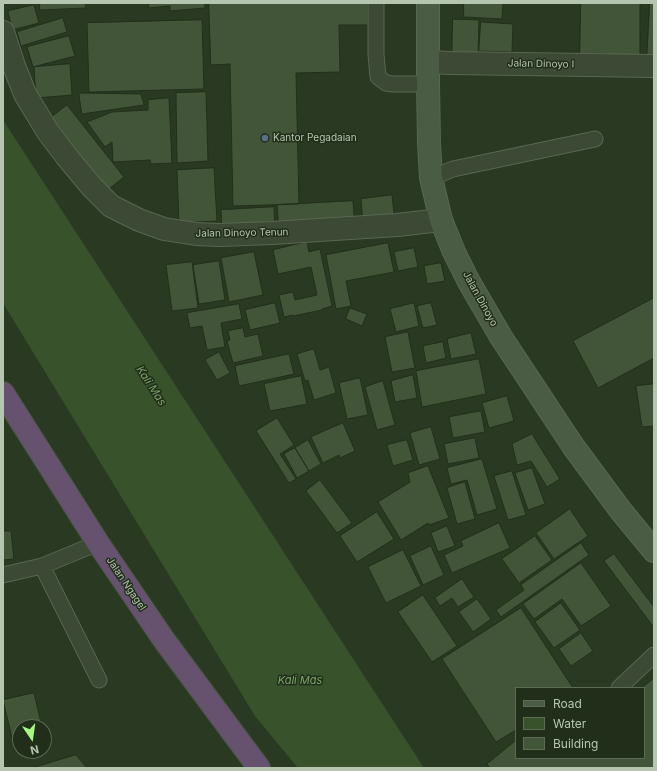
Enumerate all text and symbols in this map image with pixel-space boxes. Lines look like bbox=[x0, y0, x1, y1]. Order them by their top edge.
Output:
street label: Jalan Dinoyo I bbox=[508, 57, 574, 71]
place label: Kantor Pegadaian bbox=[273, 132, 357, 144]
marker: Kantor Pegadaian bbox=[260, 133, 270, 143]
street label: Jalan Dinoyo Tenun bbox=[195, 226, 289, 240]
street label: Jalan Dinoyo bbox=[460, 269, 500, 329]
water label: Kali Mas bbox=[133, 364, 169, 408]
street label: Jalan Ngagel bbox=[104, 555, 148, 613]
water label: Kali Mas bbox=[278, 674, 322, 688]
legend bbox=[515, 687, 645, 759]
text: Road bbox=[553, 696, 582, 711]
text: Water bbox=[553, 716, 586, 731]
north arrow bbox=[12, 719, 52, 759]
text: Building bbox=[553, 736, 598, 751]
text: N bbox=[29, 742, 40, 757]

